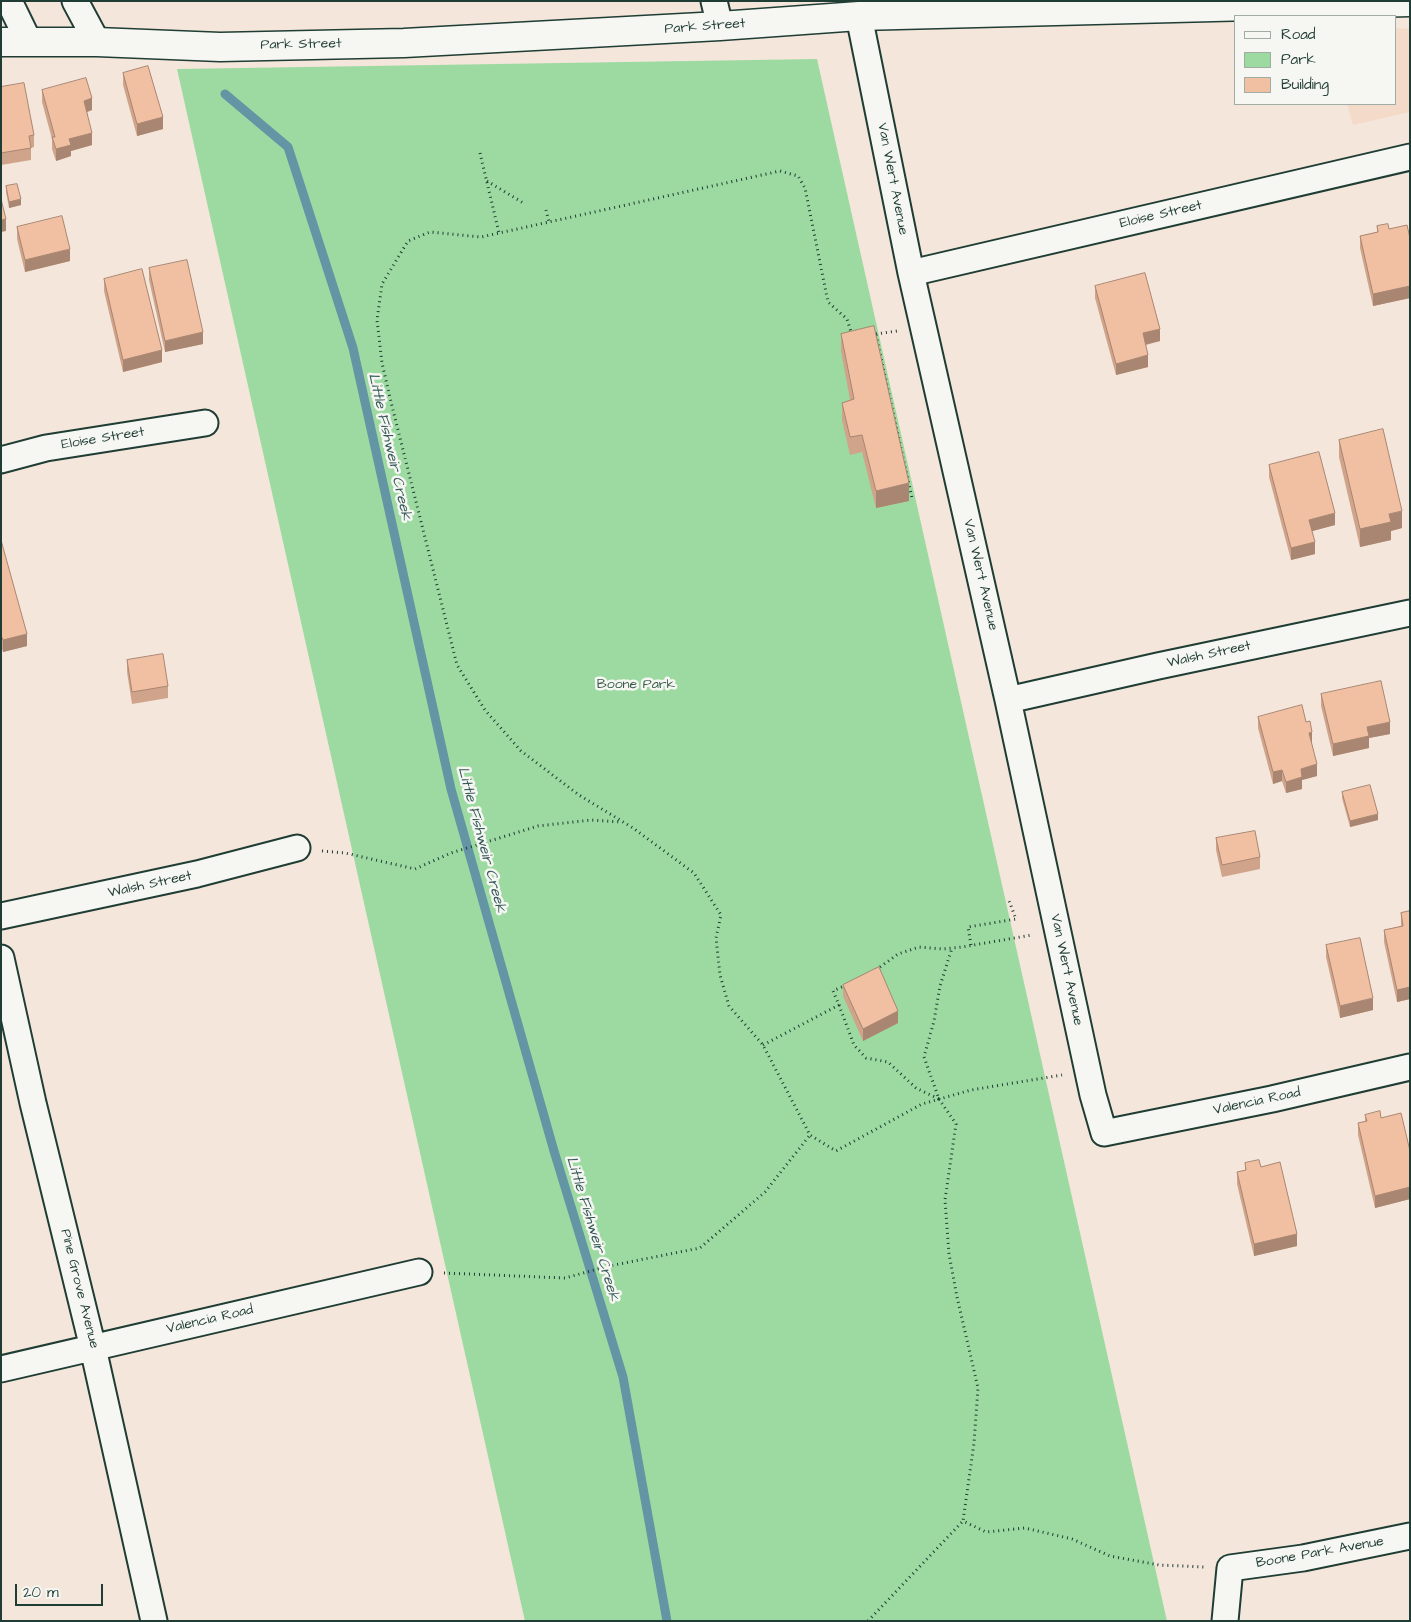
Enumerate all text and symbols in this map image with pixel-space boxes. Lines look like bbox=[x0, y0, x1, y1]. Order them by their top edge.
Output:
legend bbox=[1234, 15, 1396, 105]
street label: Park Street bbox=[664, 16, 746, 38]
text: Road bbox=[1281, 24, 1315, 45]
street label: Park Street bbox=[260, 36, 342, 54]
text: Park bbox=[1281, 49, 1316, 70]
text: Building bbox=[1281, 74, 1329, 95]
street label: Van Wert Avenue bbox=[873, 122, 911, 236]
street label: Eloise Street bbox=[1118, 197, 1204, 233]
water label: Little Fishweir Creek bbox=[363, 372, 415, 522]
street label: Eloise Street bbox=[60, 424, 146, 454]
street label: Van Wert Avenue bbox=[959, 518, 1001, 632]
street label: Walsh Street bbox=[1166, 638, 1252, 672]
park label: Boone Park bbox=[597, 677, 675, 693]
water label: Little Fishweir Creek bbox=[453, 765, 509, 915]
street label: Walsh Street bbox=[107, 868, 193, 902]
street label: Van Wert Avenue bbox=[1046, 913, 1086, 1027]
street label: Valencia Road bbox=[1212, 1085, 1302, 1119]
water label: Little Fishweir Creek bbox=[561, 1155, 623, 1303]
street label: Pine Grove Avenue bbox=[56, 1228, 102, 1350]
street label: Valencia Road bbox=[165, 1302, 255, 1338]
street label: Boone Park Avenue bbox=[1255, 1533, 1385, 1573]
scale bar bbox=[18, 1574, 105, 1606]
text: 20 m bbox=[23, 1582, 59, 1603]

